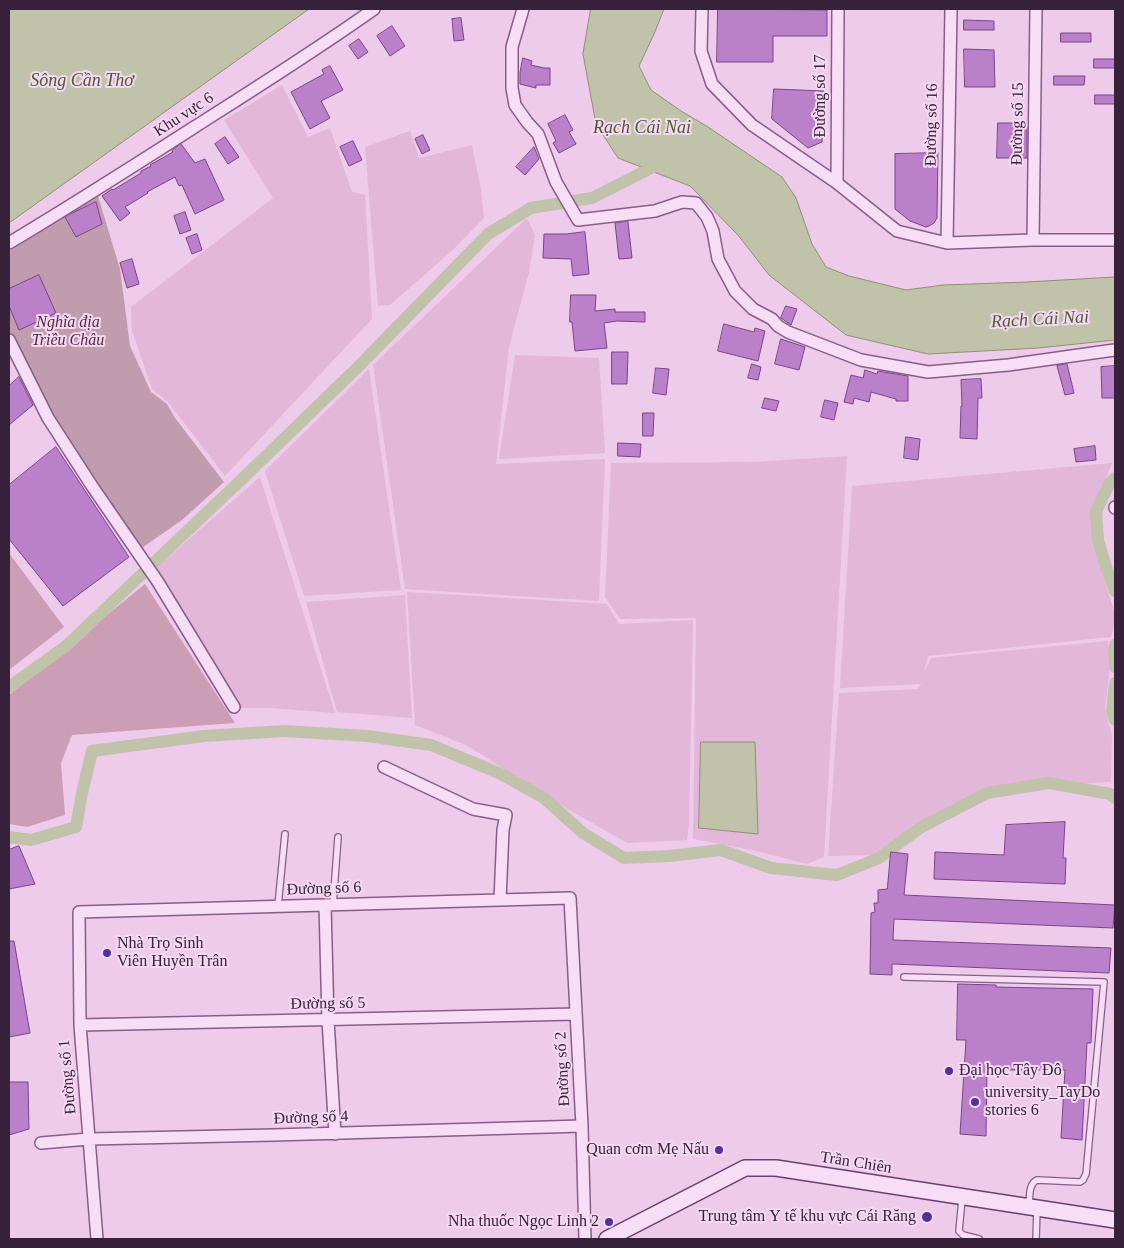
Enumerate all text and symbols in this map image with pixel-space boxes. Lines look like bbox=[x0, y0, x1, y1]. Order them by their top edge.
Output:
street label: Đường số 17 bbox=[811, 55, 831, 137]
water label: Sông Cần Thơ bbox=[30, 70, 134, 92]
street label: Đường số 15 bbox=[1008, 82, 1028, 166]
street label: Đường số 16 bbox=[922, 83, 942, 167]
street label: Khu vực 6 bbox=[151, 89, 217, 141]
water label: Rạch Cái Nai bbox=[593, 117, 691, 139]
water label: Rạch Cái Nai bbox=[991, 307, 1089, 333]
park label: Nghĩa địa Triều Châu bbox=[32, 313, 104, 351]
street label: Đường số 6 bbox=[286, 878, 362, 900]
place label: Nhà Trọ Sinh Viên Huyền Trân bbox=[117, 934, 227, 972]
marker: Nhà Trọ Sinh Viên Huyền Trân bbox=[101, 947, 113, 959]
street label: Đường số 5 bbox=[290, 994, 366, 1014]
street label: Đường số 2 bbox=[551, 1031, 575, 1107]
street label: Đường số 1 bbox=[55, 1039, 81, 1115]
place label: Đại học Tây Đô bbox=[959, 1061, 1062, 1081]
marker: Đại học Tây Đô bbox=[943, 1065, 955, 1077]
place label: university_TayDo stories 6 bbox=[985, 1083, 1100, 1121]
marker: university_TayDo stories 6 bbox=[969, 1096, 981, 1108]
street label: Đường số 4 bbox=[273, 1107, 349, 1129]
place label: Quan cơm Mẹ Nấu bbox=[586, 1140, 709, 1160]
marker: Quan cơm Mẹ Nấu bbox=[713, 1144, 725, 1156]
street label: Trần Chiên bbox=[819, 1148, 893, 1178]
place label: Trung tâm Y tế khu vực Cái Răng bbox=[699, 1207, 916, 1227]
marker: Trung tâm Y tế khu vực Cái Răng bbox=[920, 1210, 934, 1224]
place label: Nha thuốc Ngọc Linh 2 bbox=[448, 1212, 599, 1232]
marker: Nha thuốc Ngọc Linh 2 bbox=[603, 1216, 615, 1228]

